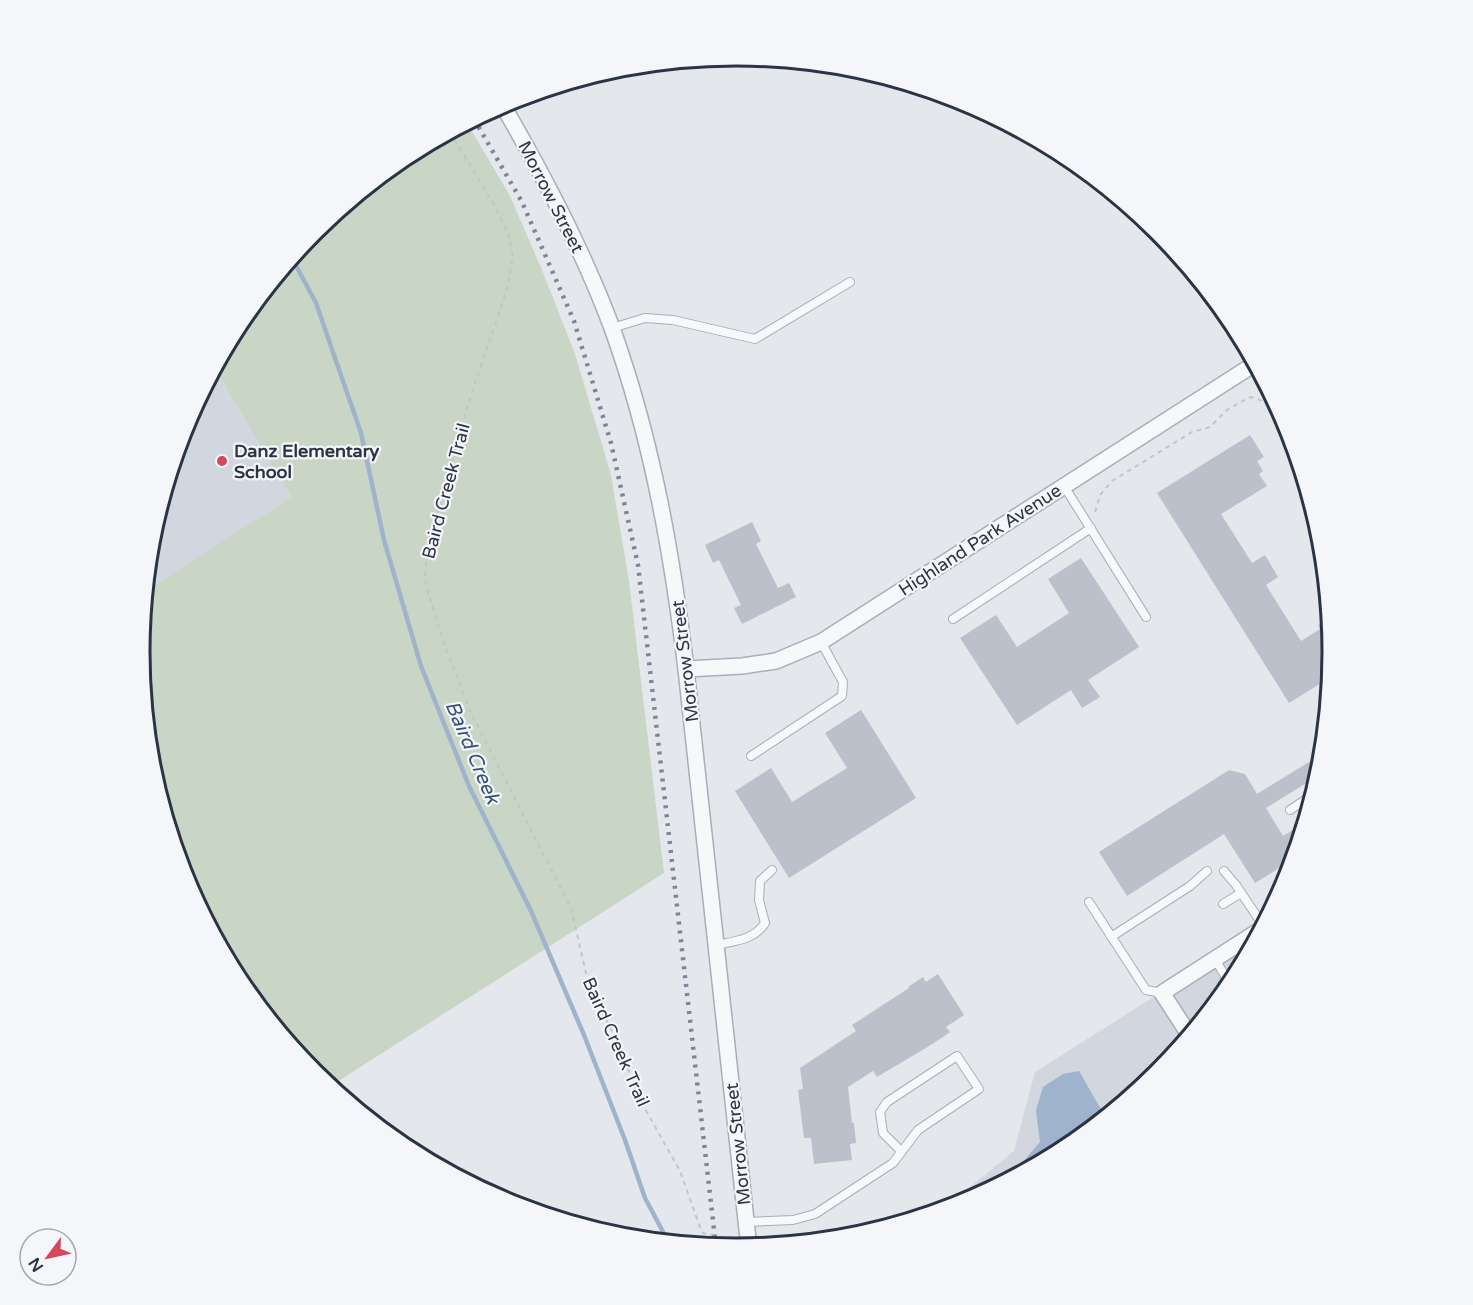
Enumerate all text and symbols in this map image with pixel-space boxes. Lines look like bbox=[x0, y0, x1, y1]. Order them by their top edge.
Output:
street label: Morrow Street bbox=[513, 137, 589, 257]
street label: Baird Creek Trail bbox=[417, 421, 475, 561]
place label: Danz Elementary School bbox=[234, 440, 380, 483]
marker: Danz Elementary School bbox=[215, 454, 229, 468]
street label: Highland Park Avenue bbox=[895, 479, 1065, 601]
street label: Morrow Street bbox=[667, 599, 703, 723]
water label: Baird Creek bbox=[440, 697, 505, 810]
street label: Baird Creek Trail bbox=[578, 974, 654, 1110]
street label: Morrow Street bbox=[721, 1082, 755, 1206]
north arrow bbox=[18, 1227, 78, 1287]
text: N bbox=[24, 1254, 48, 1275]

